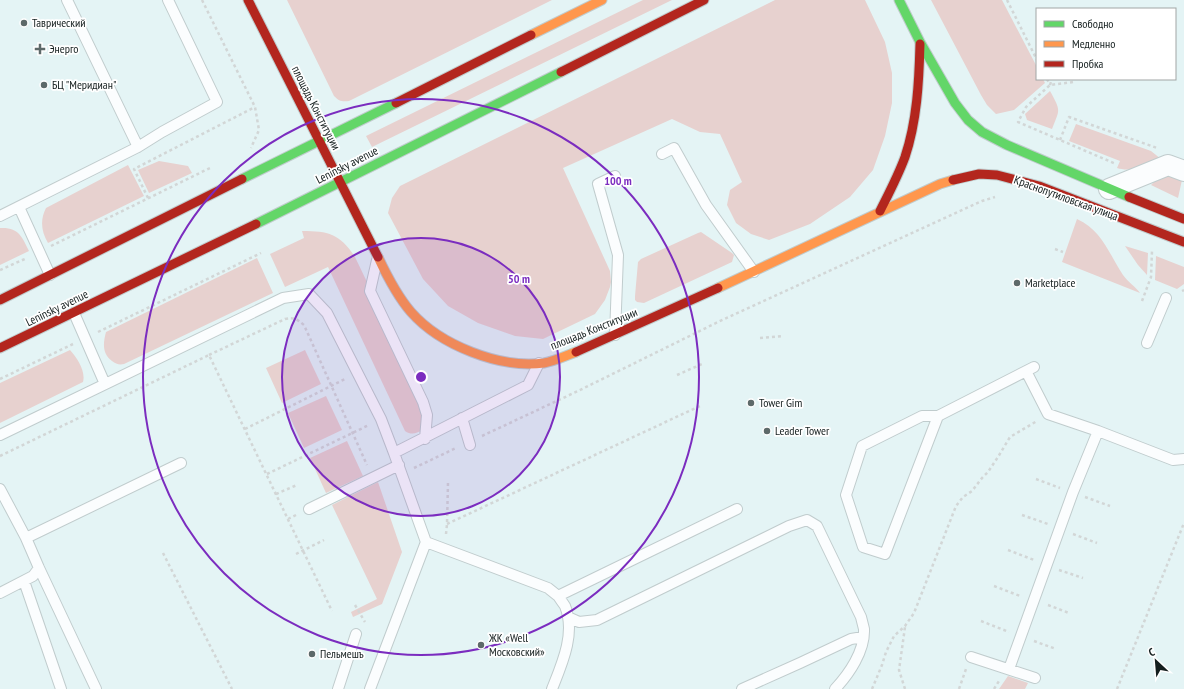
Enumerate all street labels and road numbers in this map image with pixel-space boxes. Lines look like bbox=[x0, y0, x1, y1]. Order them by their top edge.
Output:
street label: площадь Конституции bbox=[289, 63, 344, 152]
street label: Leninsky avenue bbox=[313, 142, 380, 187]
street label: Краснопутиловская улица bbox=[1012, 172, 1121, 223]
street label: Leninsky avenue bbox=[23, 286, 91, 329]
street label: площадь Конституции bbox=[548, 304, 640, 353]

